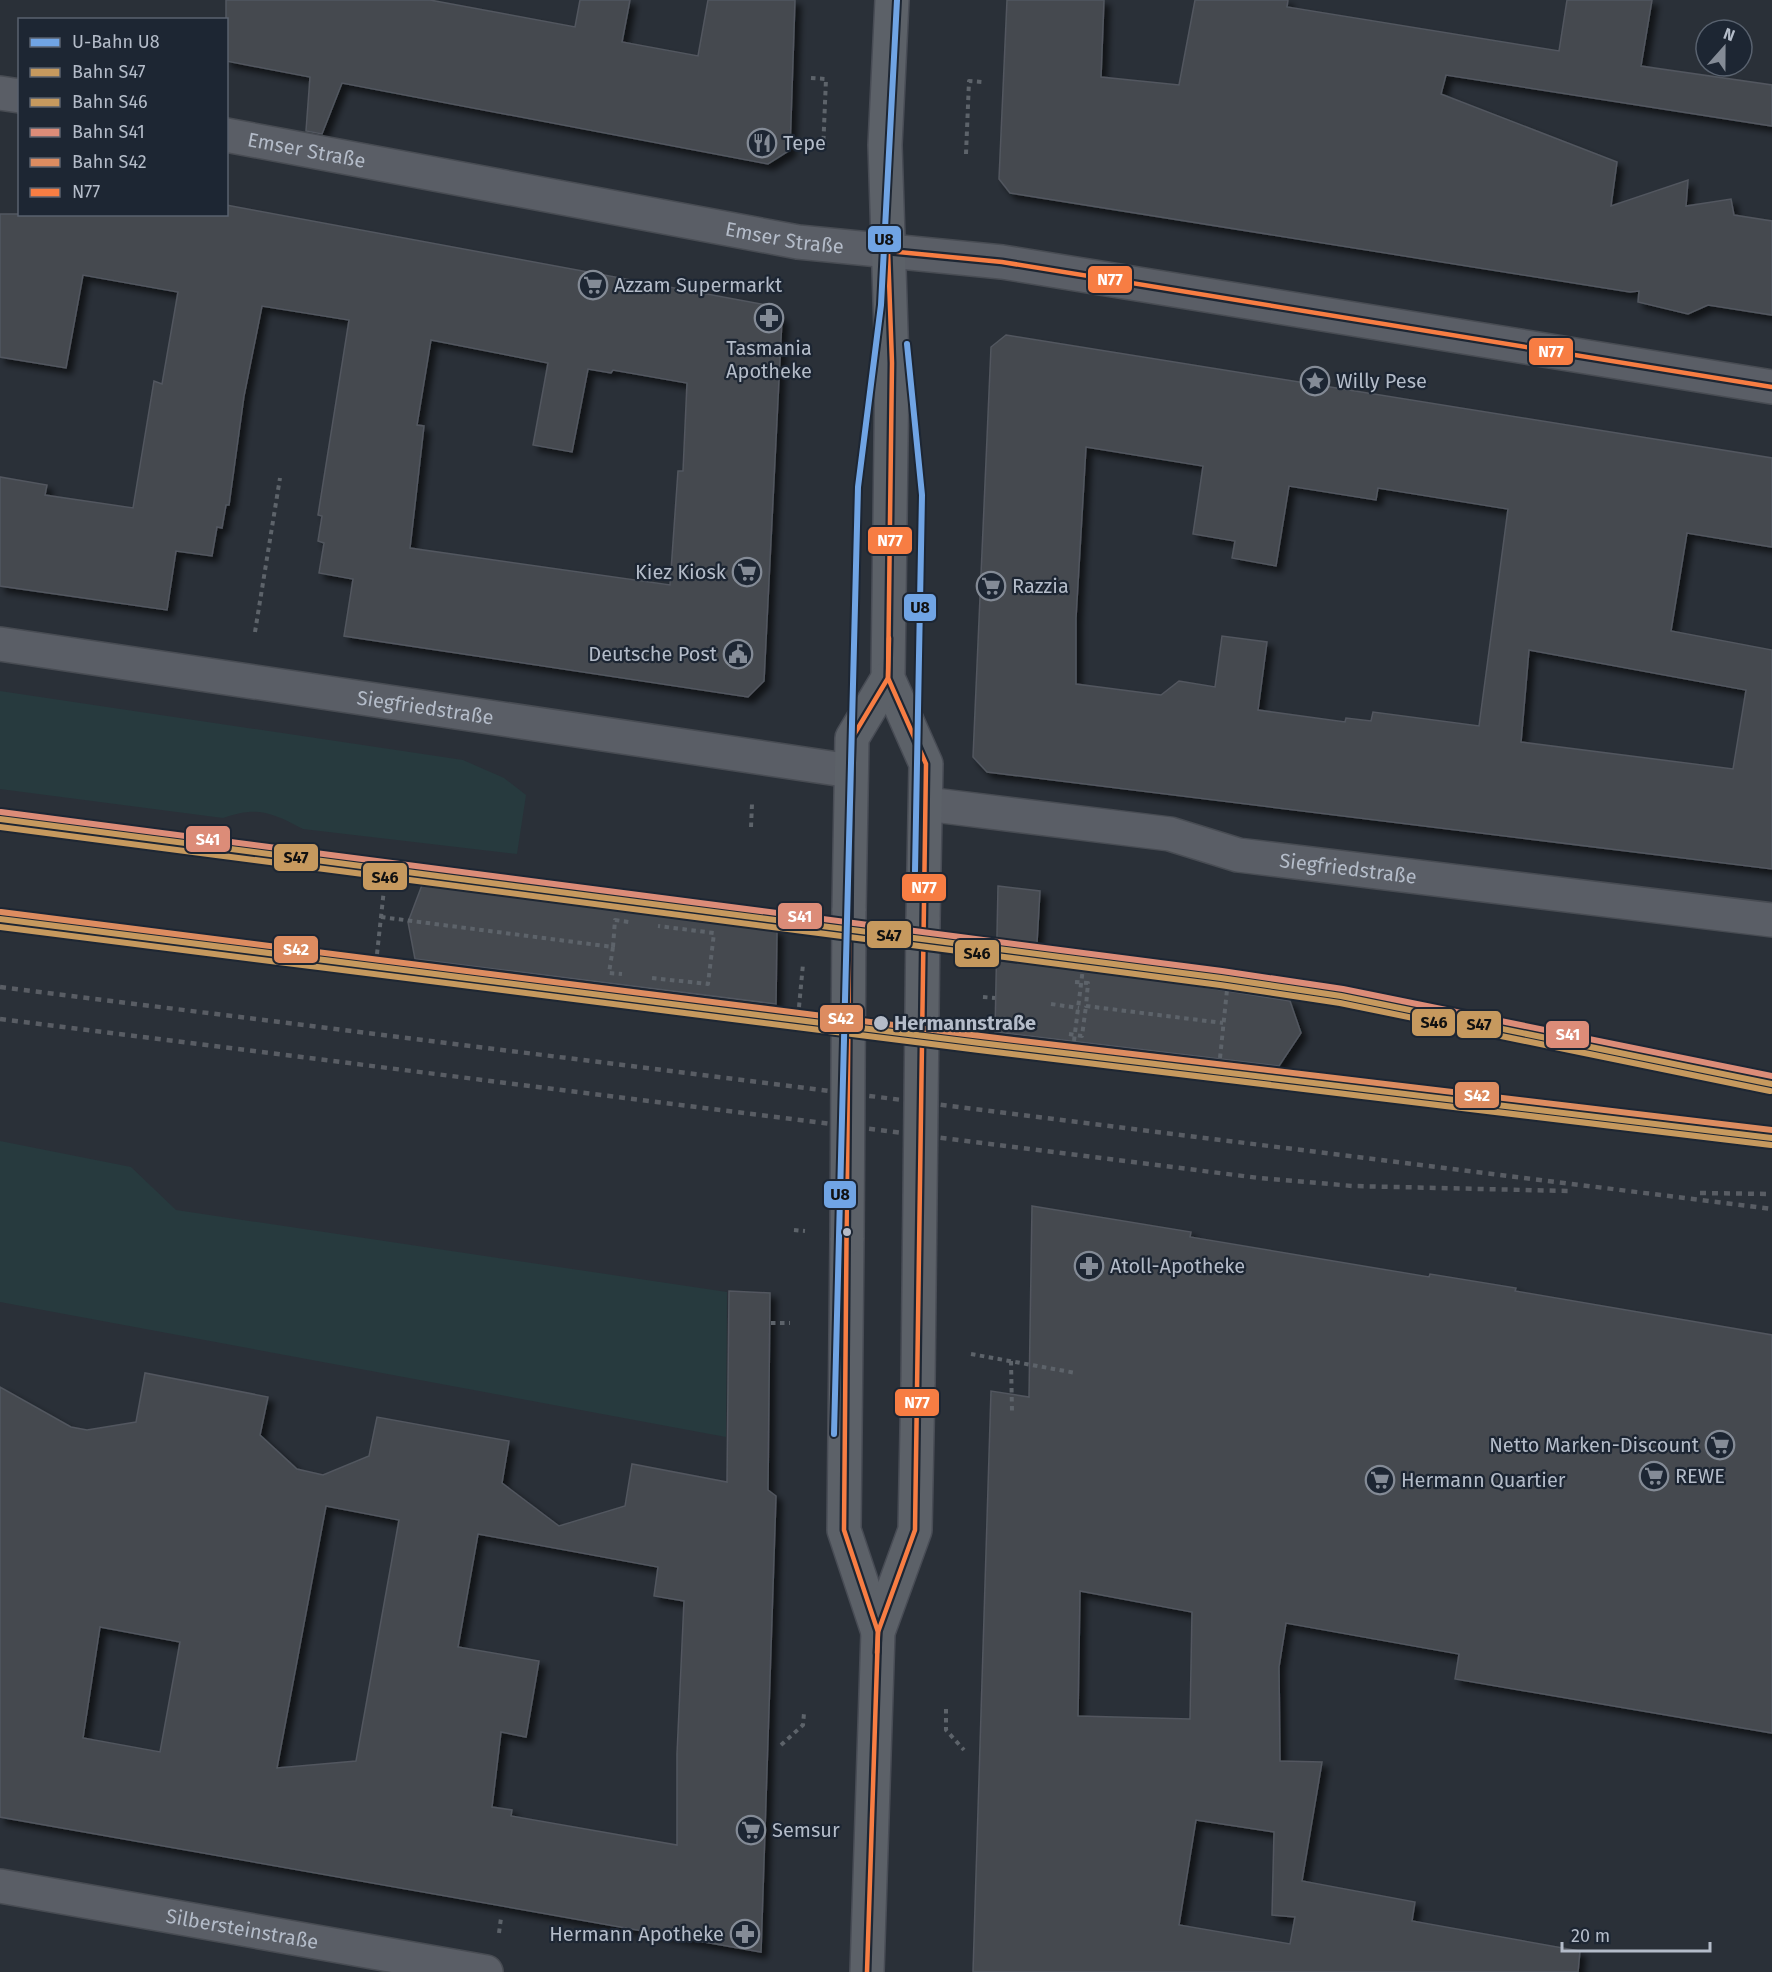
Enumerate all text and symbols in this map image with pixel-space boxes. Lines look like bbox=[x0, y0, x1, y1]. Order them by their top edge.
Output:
legend bbox=[18, 18, 228, 216]
north arrow bbox=[1694, 18, 1754, 78]
text: N bbox=[1721, 24, 1738, 45]
text: U-Bahn U8 bbox=[72, 31, 160, 53]
text: Bahn S47 bbox=[72, 61, 146, 83]
text: Bahn S46 bbox=[72, 91, 148, 113]
text: Bahn S41 bbox=[72, 121, 145, 143]
street label: Emser Straße bbox=[246, 127, 368, 173]
restaurant icon: Tepe bbox=[746, 127, 778, 159]
place label: Tepe bbox=[783, 131, 826, 155]
text: Bahn S42 bbox=[72, 151, 147, 173]
text: N77 bbox=[72, 181, 100, 203]
street label: Emser Straße bbox=[723, 217, 845, 258]
line badge: U8 bbox=[867, 225, 902, 253]
text: U8 bbox=[874, 230, 894, 249]
line badge: N77 bbox=[1087, 265, 1133, 294]
supermarket icon: Azzam Supermarkt bbox=[577, 269, 609, 301]
text: N77 bbox=[1097, 270, 1123, 289]
place label: Azzam Supermarkt bbox=[614, 273, 783, 297]
pharmacy icon: Tasmania Apotheke bbox=[753, 302, 785, 334]
place label: Tasmania Apotheke bbox=[726, 336, 812, 383]
line badge: N77 bbox=[1528, 337, 1574, 366]
text: N77 bbox=[1538, 342, 1564, 361]
place icon: Willy Pese bbox=[1299, 365, 1331, 397]
place label: Willy Pese bbox=[1336, 369, 1427, 393]
line badge: N77 bbox=[867, 526, 913, 555]
text: N77 bbox=[877, 531, 903, 550]
supermarket icon: Kiez Kiosk bbox=[731, 556, 763, 588]
place label: Kiez Kiosk bbox=[635, 560, 727, 584]
supermarket icon: Razzia bbox=[975, 570, 1007, 602]
place label: Razzia bbox=[1012, 574, 1069, 598]
line badge: U8 bbox=[903, 593, 937, 622]
text: U8 bbox=[910, 598, 930, 617]
public building icon: Deutsche Post bbox=[722, 638, 754, 670]
place label: Deutsche Post bbox=[588, 642, 718, 666]
street label: Siegfriedstraße bbox=[355, 685, 495, 730]
line badge: S41 bbox=[185, 825, 231, 853]
text: S41 bbox=[196, 830, 220, 849]
line badge: S47 bbox=[273, 843, 319, 872]
text: S47 bbox=[283, 848, 309, 867]
street label: Siegfriedstraße bbox=[1278, 848, 1418, 889]
line badge: S46 bbox=[362, 862, 408, 891]
text: S46 bbox=[371, 868, 399, 887]
line badge: N77 bbox=[901, 873, 947, 902]
text: N77 bbox=[911, 878, 937, 897]
line badge: S41 bbox=[777, 902, 823, 930]
text: S41 bbox=[788, 907, 812, 926]
line badge: S47 bbox=[866, 920, 912, 949]
text: S47 bbox=[876, 926, 902, 945]
line badge: S42 bbox=[273, 935, 319, 964]
line badge: S46 bbox=[954, 939, 1000, 968]
text: S42 bbox=[283, 940, 309, 959]
text: S46 bbox=[963, 944, 991, 963]
line badge: S42 bbox=[819, 1004, 864, 1033]
line badge: S46 bbox=[1411, 1008, 1456, 1037]
text: S42 bbox=[828, 1009, 854, 1028]
line badge: S47 bbox=[1456, 1010, 1502, 1039]
place label: Hermannstraße bbox=[894, 1011, 1036, 1035]
text: S46 bbox=[1420, 1013, 1448, 1032]
marker: Hermannstraße bbox=[872, 1014, 890, 1032]
text: S47 bbox=[1466, 1015, 1492, 1034]
line badge: S41 bbox=[1545, 1020, 1590, 1049]
text: S41 bbox=[1556, 1025, 1580, 1044]
line badge: S42 bbox=[1454, 1081, 1500, 1109]
text: S42 bbox=[1464, 1086, 1490, 1105]
line badge: U8 bbox=[823, 1180, 857, 1209]
text: U8 bbox=[830, 1185, 850, 1204]
unlabelled marker bbox=[841, 1226, 853, 1238]
pharmacy icon: Atoll-Apotheke bbox=[1073, 1250, 1105, 1282]
place label: Atoll-Apotheke bbox=[1110, 1254, 1245, 1278]
line badge: N77 bbox=[894, 1388, 940, 1417]
text: N77 bbox=[904, 1393, 930, 1412]
supermarket icon: Netto Marken-Discount bbox=[1704, 1429, 1736, 1461]
place label: Netto Marken-Discount bbox=[1489, 1433, 1700, 1457]
supermarket icon: REWE bbox=[1638, 1460, 1670, 1492]
supermarket icon: Hermann Quartier bbox=[1364, 1464, 1396, 1496]
place label: REWE bbox=[1675, 1464, 1725, 1488]
place label: Hermann Quartier bbox=[1401, 1468, 1566, 1492]
supermarket icon: Semsur bbox=[735, 1814, 767, 1846]
place label: Semsur bbox=[772, 1818, 840, 1842]
street label: Silbersteinstraße bbox=[164, 1904, 320, 1954]
scale bar bbox=[1562, 1915, 1710, 1953]
pharmacy icon: Hermann Apotheke bbox=[729, 1918, 761, 1950]
place label: Hermann Apotheke bbox=[549, 1922, 724, 1946]
text: 20 m bbox=[1571, 1925, 1610, 1947]

